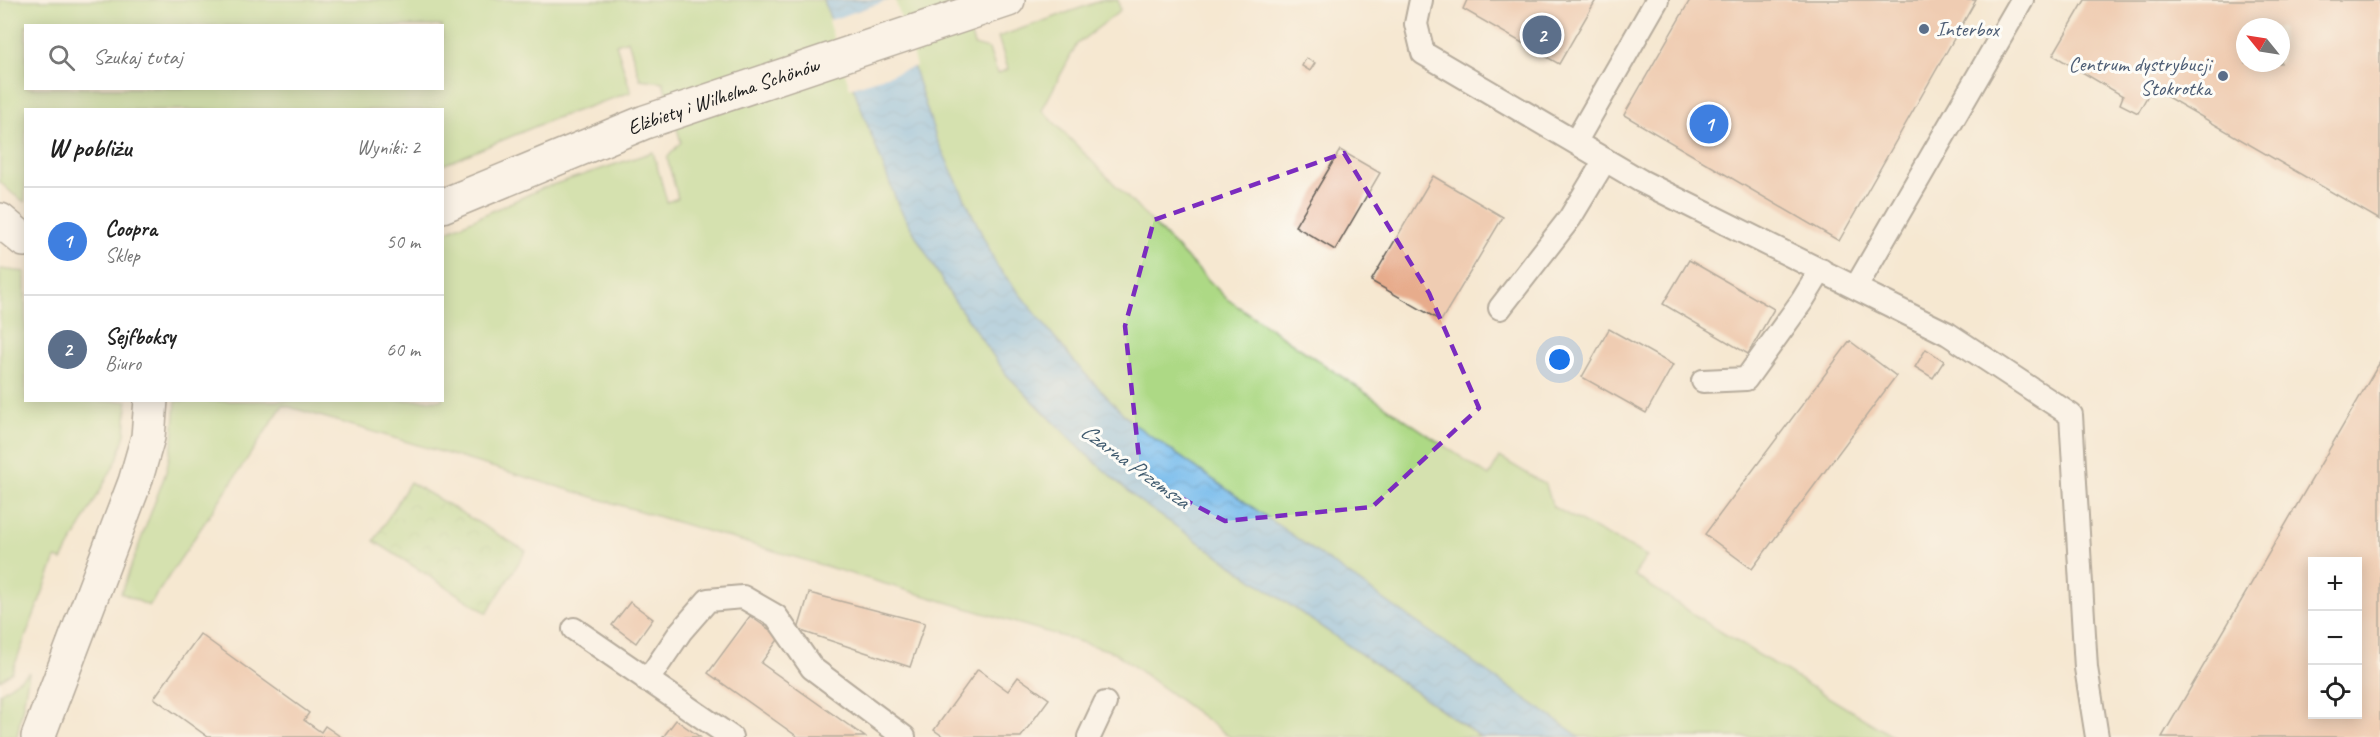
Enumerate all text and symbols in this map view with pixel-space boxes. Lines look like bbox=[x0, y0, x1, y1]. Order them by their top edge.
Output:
pin: 2 bbox=[1522, 12, 1562, 57]
place label: Interbox bbox=[1936, 16, 2001, 42]
north arrow bbox=[2236, 18, 2290, 72]
marker: Interbox bbox=[1917, 22, 1931, 36]
search box bbox=[24, 24, 444, 90]
icon: search bbox=[45, 41, 78, 74]
text: Szukaj tutaj bbox=[93, 43, 183, 71]
street label: Elżbiety i Wilhelma Schönów bbox=[623, 51, 824, 141]
place label: Centrum dystrybucji Stokrotka bbox=[2068, 51, 2214, 101]
marker: Centrum dystrybucji Stokrotka bbox=[2216, 69, 2230, 83]
pin: 1 bbox=[1690, 102, 1728, 146]
text: W pobliżu bbox=[48, 131, 131, 164]
text: Wyniki: 2 bbox=[357, 135, 420, 160]
text: Coopra bbox=[105, 215, 157, 243]
text: 1 bbox=[63, 229, 72, 254]
text: 50 m bbox=[386, 229, 420, 254]
text: Sklep bbox=[105, 243, 140, 268]
text: Sejfboksy bbox=[105, 323, 175, 351]
text: 2 bbox=[63, 337, 72, 362]
text: 60 m bbox=[386, 337, 420, 362]
your location bbox=[1545, 345, 1574, 374]
text: Biuro bbox=[105, 351, 141, 376]
water label: Czarna Przemsza bbox=[1075, 417, 1197, 516]
map controls bbox=[2308, 557, 2362, 719]
button: + bbox=[2308, 557, 2362, 611]
button: − bbox=[2308, 611, 2362, 665]
button: locate bbox=[2308, 665, 2362, 719]

